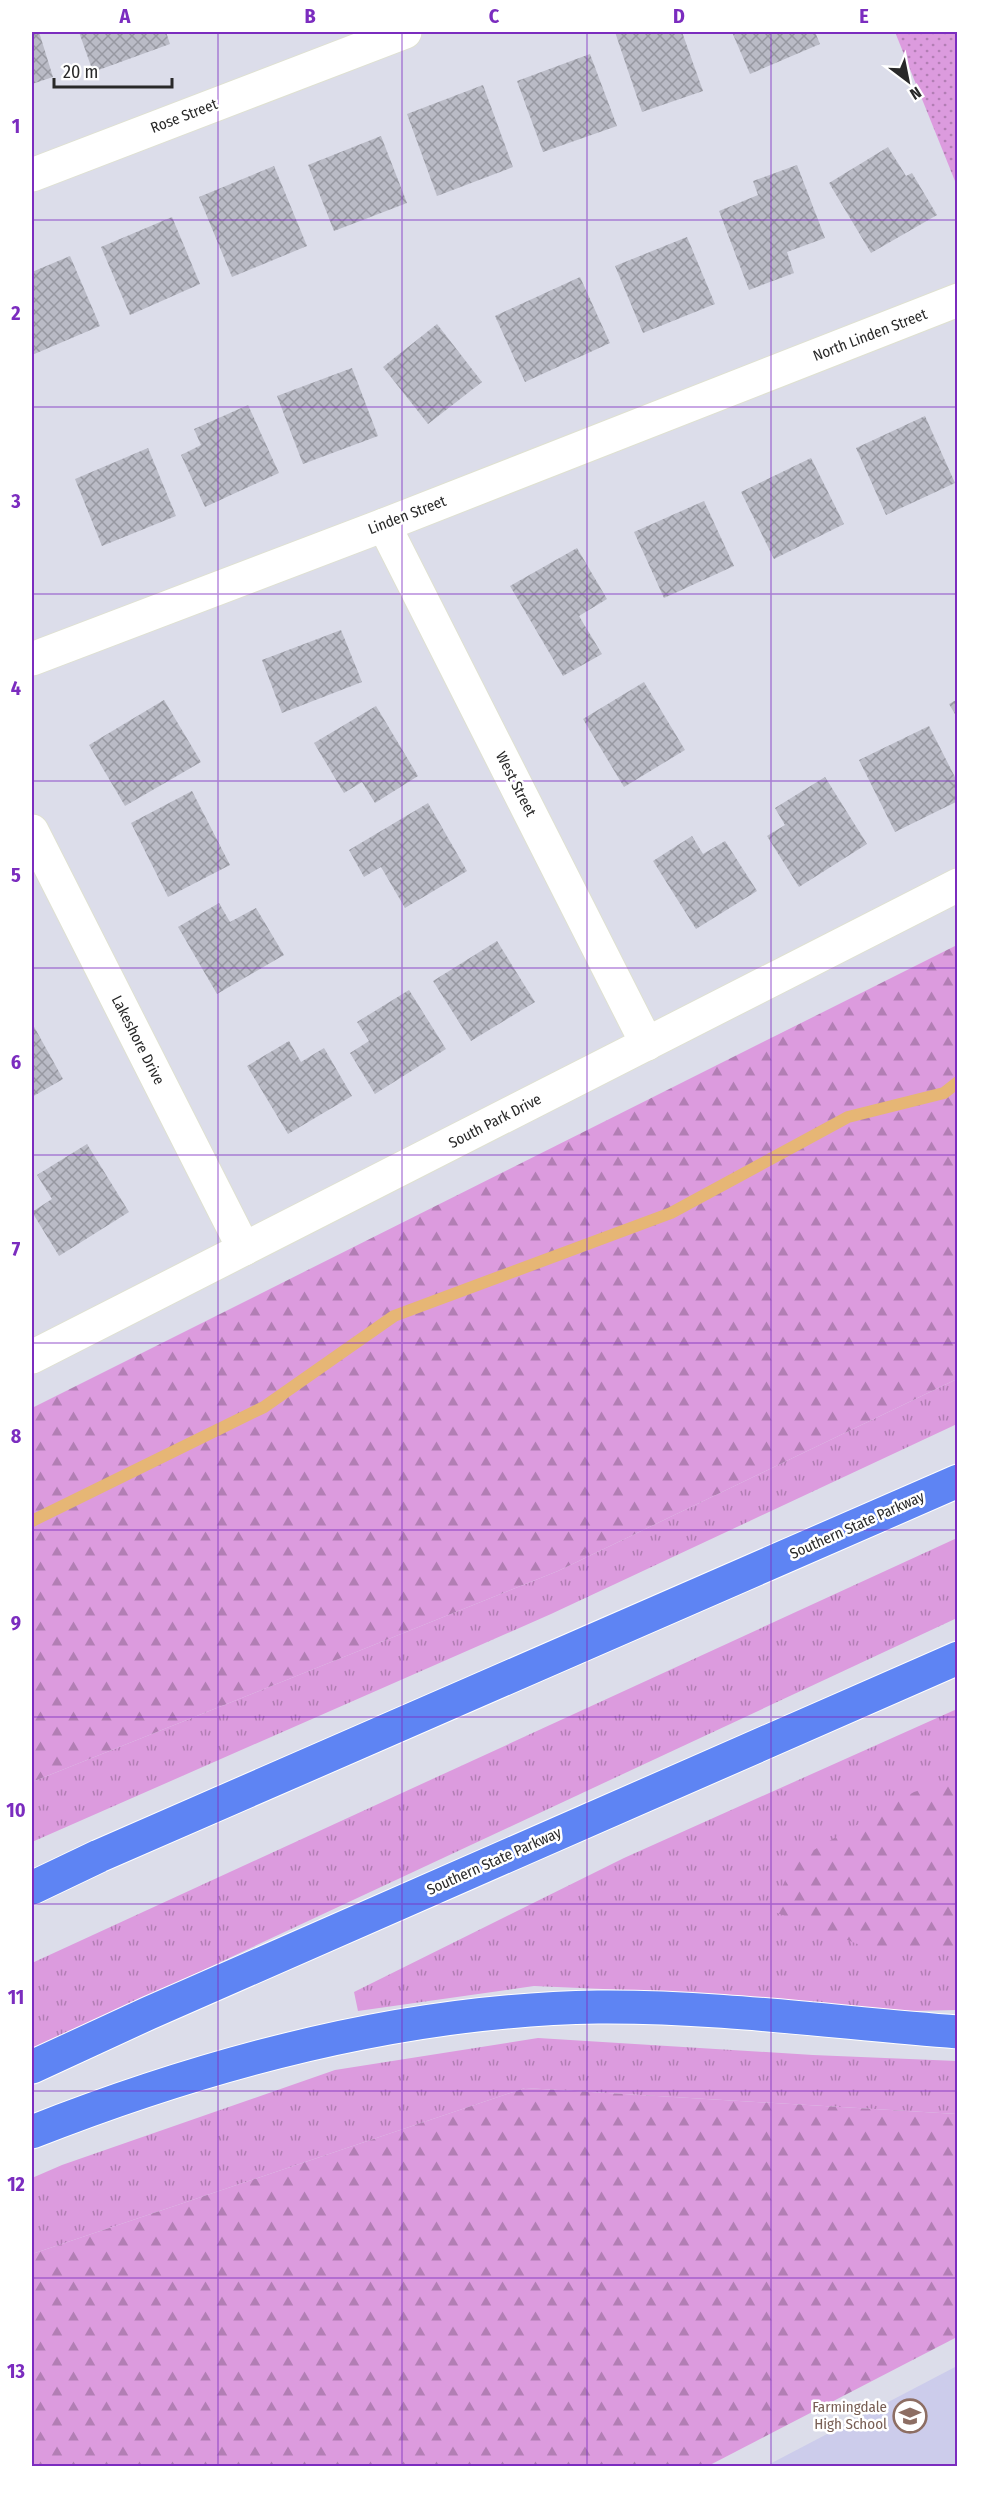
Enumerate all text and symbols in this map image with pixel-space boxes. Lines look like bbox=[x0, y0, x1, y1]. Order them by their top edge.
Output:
text: A bbox=[119, 4, 132, 28]
text: B bbox=[304, 4, 316, 28]
text: C bbox=[489, 4, 500, 28]
text: D bbox=[673, 4, 685, 28]
text: E bbox=[859, 4, 869, 28]
scale bar bbox=[54, 51, 172, 89]
north arrow bbox=[878, 51, 938, 111]
text: 20 m bbox=[63, 61, 98, 83]
text: N bbox=[907, 83, 925, 104]
street label: Rose Street bbox=[148, 95, 220, 137]
text: 1 bbox=[12, 114, 20, 138]
text: 2 bbox=[10, 301, 21, 325]
street label: North Linden Street bbox=[810, 305, 930, 365]
text: 3 bbox=[10, 489, 21, 513]
street label: Linden Street bbox=[365, 492, 449, 538]
text: 4 bbox=[11, 676, 21, 700]
street label: West Street bbox=[492, 749, 540, 819]
text: 5 bbox=[11, 863, 21, 887]
street label: Lakeshore Drive bbox=[108, 992, 168, 1088]
text: 6 bbox=[11, 1050, 21, 1074]
street label: South Park Drive bbox=[446, 1090, 544, 1152]
text: 7 bbox=[12, 1237, 21, 1261]
text: 8 bbox=[11, 1424, 22, 1448]
street label: Southern State Parkway bbox=[787, 1487, 927, 1563]
text: 9 bbox=[11, 1611, 21, 1635]
text: 10 bbox=[6, 1798, 26, 1822]
street label: Southern State Parkway bbox=[424, 1823, 564, 1899]
text: 11 bbox=[8, 1985, 24, 2009]
text: 12 bbox=[7, 2172, 25, 2196]
text: 13 bbox=[7, 2359, 25, 2383]
place label: Farmingdale High School bbox=[812, 2398, 887, 2433]
school or university icon: Farmingdale High School bbox=[892, 2398, 928, 2434]

